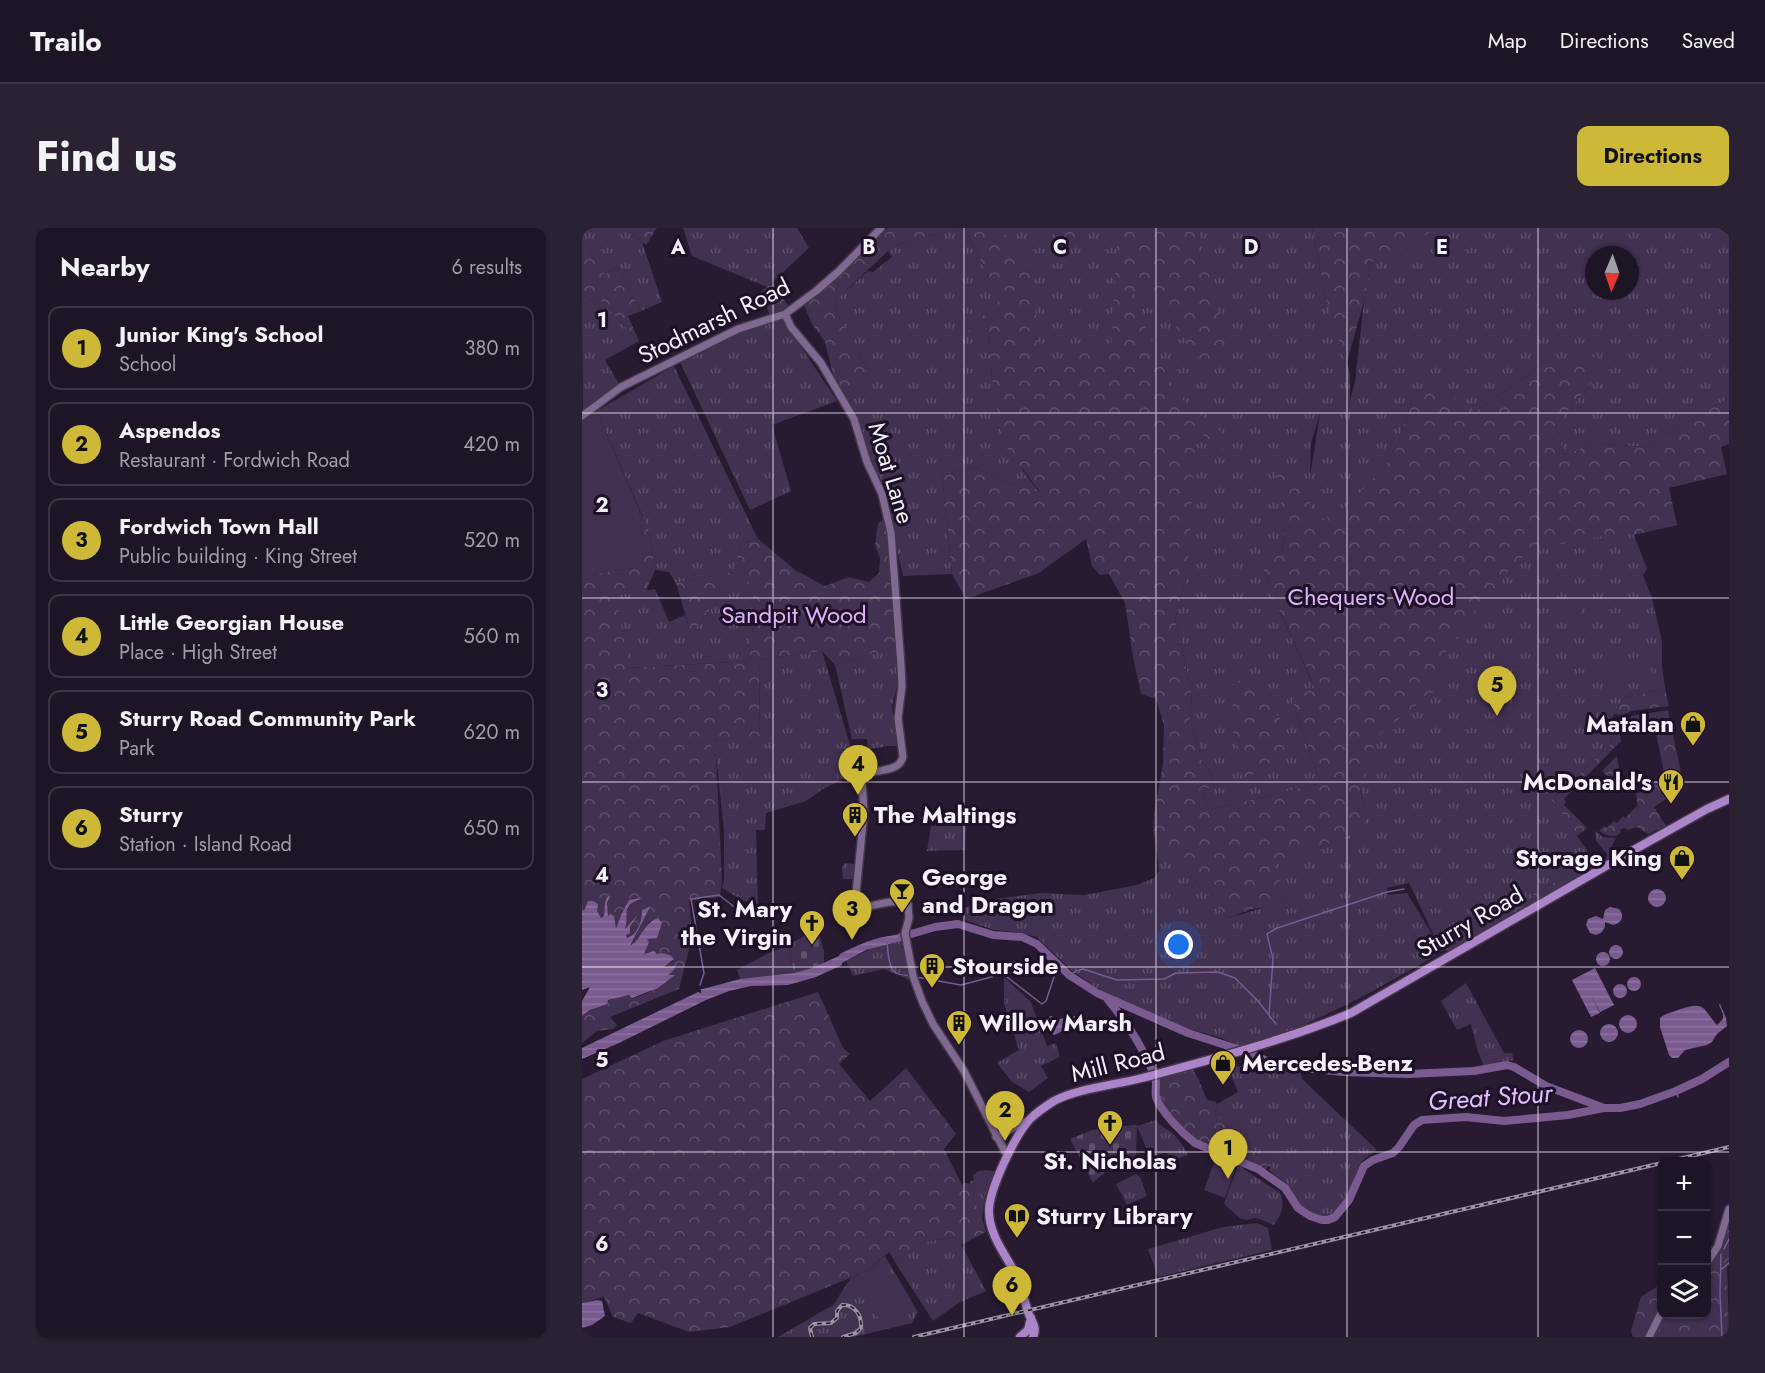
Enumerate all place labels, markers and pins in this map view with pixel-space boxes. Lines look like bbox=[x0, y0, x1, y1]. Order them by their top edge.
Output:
pin: 5 bbox=[1478, 666, 1516, 716]
place label: Matalan bbox=[1586, 706, 1674, 741]
shop icon: Matalan bbox=[1678, 709, 1708, 747]
pin: 4 bbox=[838, 746, 878, 795]
place label: McDonald's bbox=[1523, 764, 1652, 799]
restaurant icon: McDonald's bbox=[1656, 767, 1686, 805]
place label: The Maltings bbox=[874, 797, 1017, 832]
building icon: The Maltings bbox=[840, 800, 870, 838]
place label: Storage King bbox=[1515, 840, 1662, 875]
shop icon: Storage King bbox=[1667, 843, 1697, 881]
place label: George and Dragon bbox=[922, 859, 1054, 922]
bar icon: George and Dragon bbox=[887, 876, 917, 914]
pin: 3 bbox=[832, 890, 872, 940]
place label: St. Mary the Virgin bbox=[681, 891, 792, 954]
church icon: St. Mary the Virgin bbox=[797, 908, 827, 946]
place label: Stourside bbox=[952, 948, 1059, 983]
building icon: Stourside bbox=[917, 951, 947, 989]
place label: Willow Marsh bbox=[979, 1005, 1132, 1040]
building icon: Willow Marsh bbox=[944, 1008, 974, 1046]
place label: Mercedes-Benz bbox=[1242, 1045, 1414, 1080]
shop icon: Mercedes-Benz bbox=[1208, 1048, 1238, 1086]
pin: 2 bbox=[986, 1092, 1024, 1141]
church icon: St. Nicholas bbox=[1095, 1108, 1125, 1146]
pin: 1 bbox=[1208, 1130, 1248, 1179]
place label: St. Nicholas bbox=[1043, 1143, 1177, 1178]
place label: Sturry Library bbox=[1036, 1198, 1193, 1233]
library icon: Sturry Library bbox=[1002, 1201, 1032, 1239]
pin: 6 bbox=[992, 1266, 1032, 1316]

